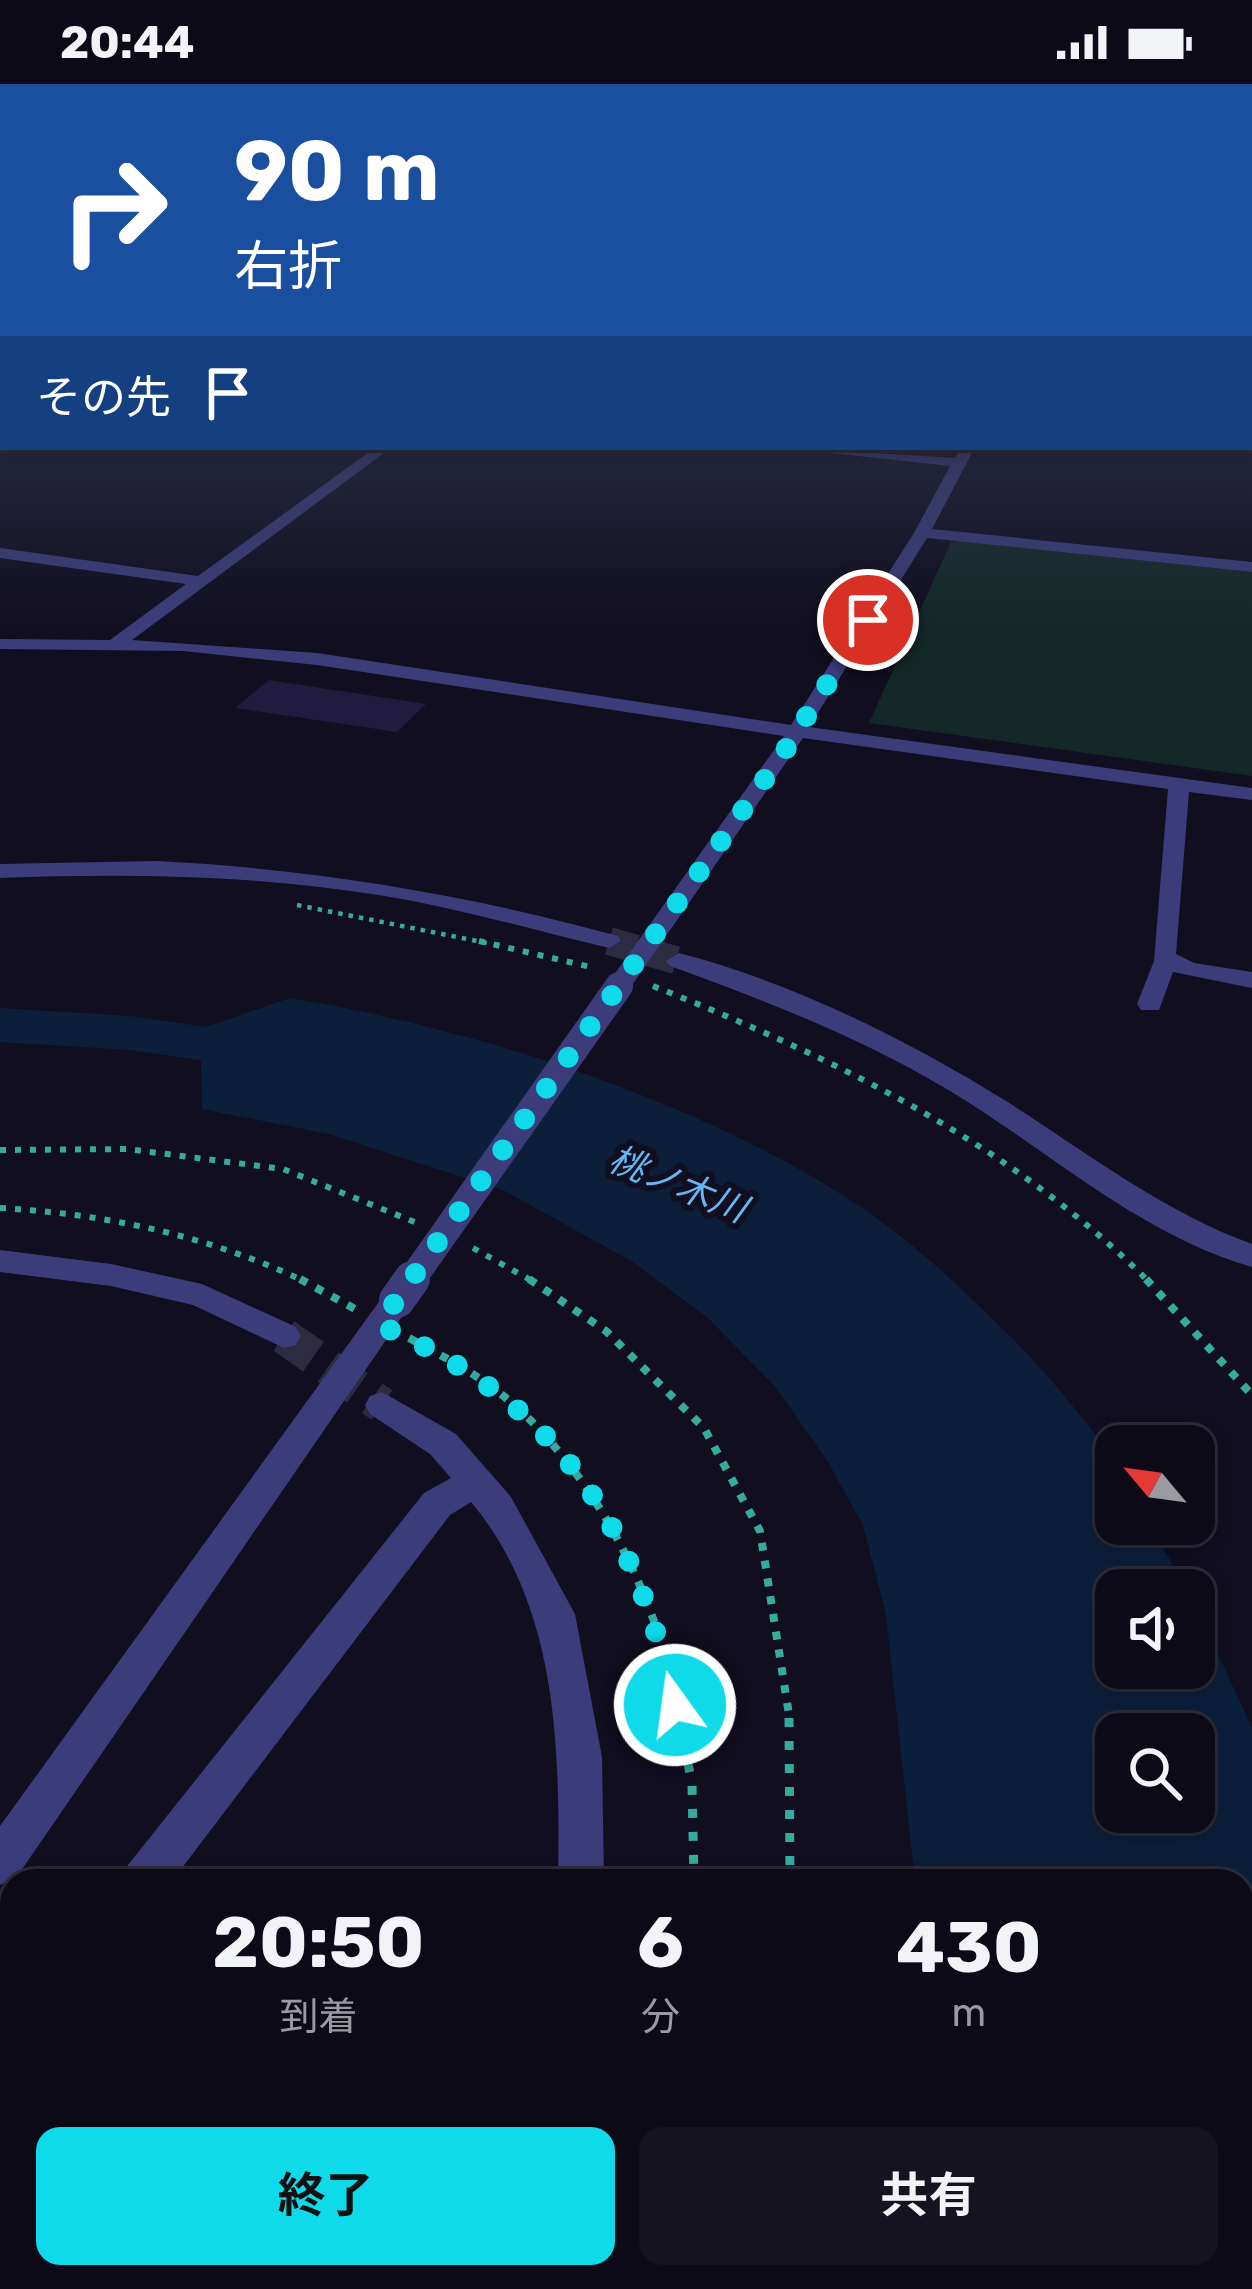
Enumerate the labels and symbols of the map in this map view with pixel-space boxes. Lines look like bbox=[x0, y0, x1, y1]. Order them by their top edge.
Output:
pin bbox=[817, 569, 919, 671]
water label: 桃ノ木川 bbox=[603, 1137, 757, 1232]
north arrow bbox=[1095, 1425, 1215, 1545]
position arrow bbox=[612, 1642, 738, 1768]

